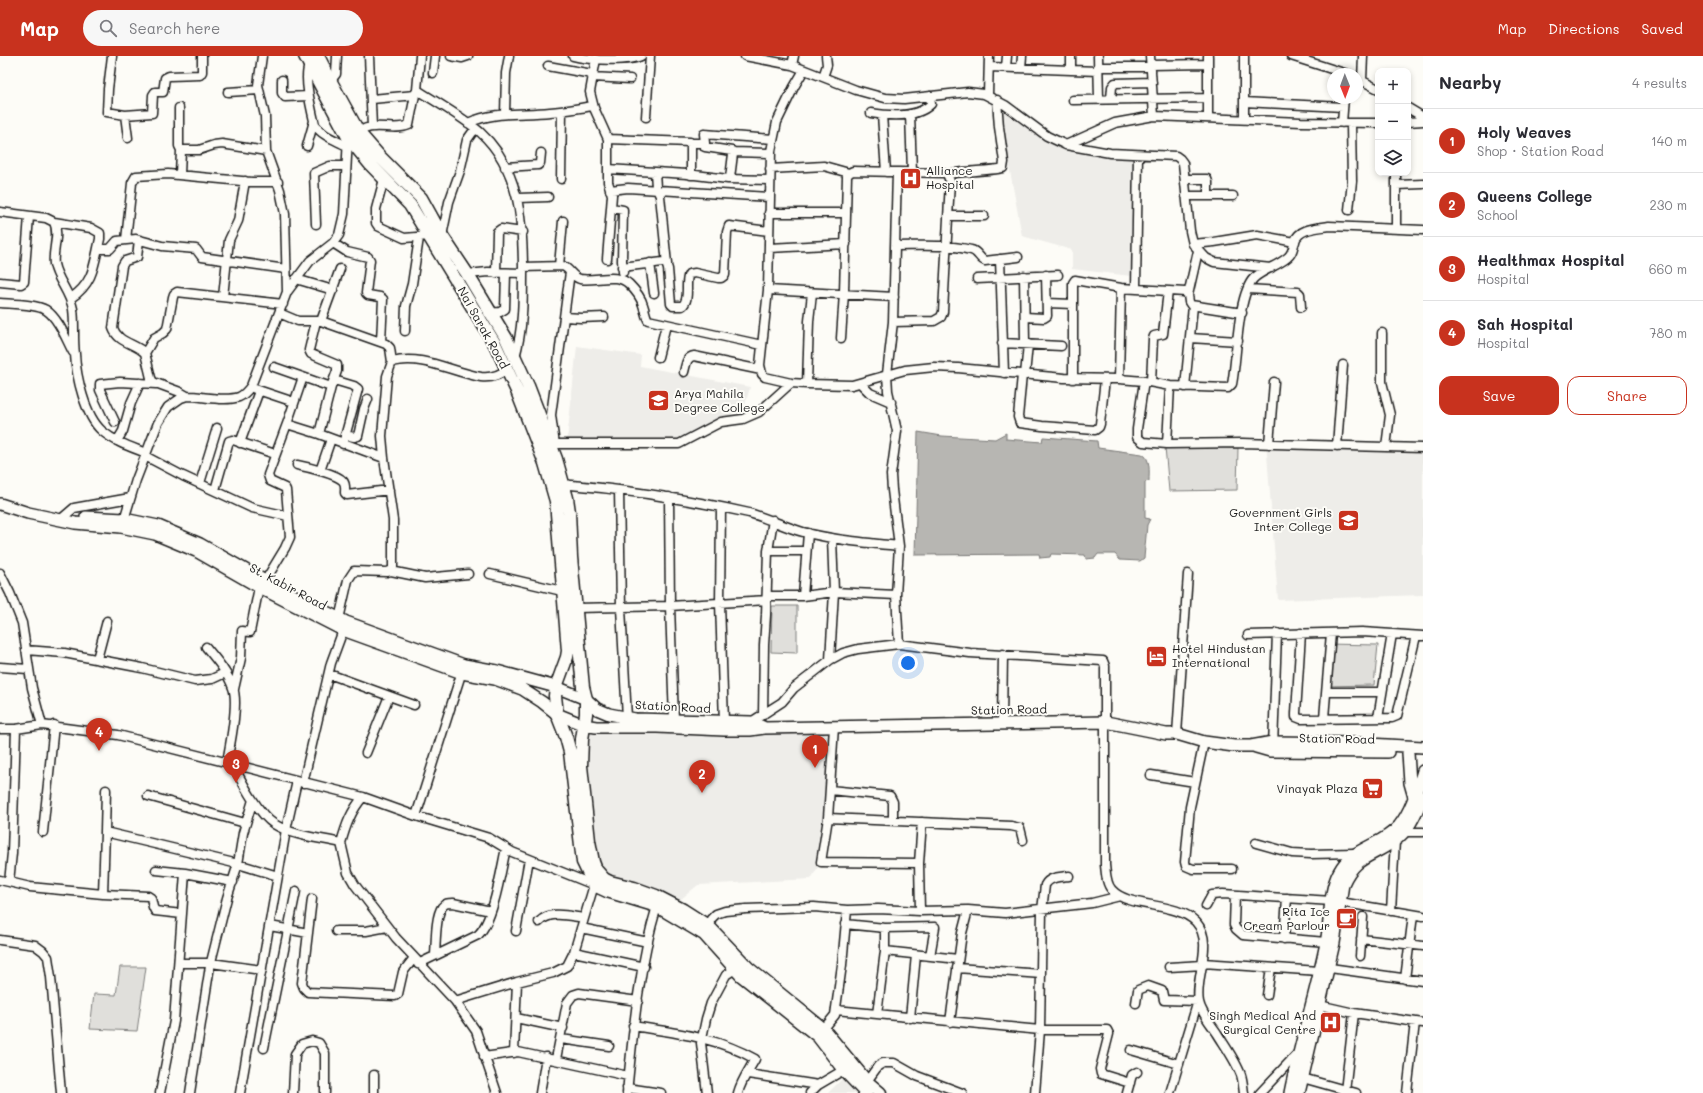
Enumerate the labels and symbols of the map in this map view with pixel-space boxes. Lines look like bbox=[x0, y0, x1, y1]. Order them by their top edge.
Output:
north arrow bbox=[1327, 68, 1363, 104]
place label: Alliance Hospital bbox=[926, 162, 974, 192]
hospital icon: Alliance Hospital bbox=[898, 165, 924, 191]
street label: Nai Sarak Road bbox=[455, 284, 513, 372]
place label: Arya Mahila Degree College bbox=[674, 385, 765, 415]
school or university icon: Arya Mahila Degree College bbox=[646, 388, 672, 414]
place label: Government Girls Inter College bbox=[1229, 504, 1332, 534]
school or university icon: Government Girls Inter College bbox=[1335, 507, 1361, 533]
street label: St. Kabir Road bbox=[247, 559, 330, 613]
place label: Hotel Hindustan International bbox=[1172, 640, 1266, 670]
hotel icon: Hotel Hindustan International bbox=[1144, 643, 1170, 669]
your location bbox=[898, 653, 918, 673]
street label: Station Road bbox=[635, 696, 712, 716]
street label: Station Road bbox=[971, 700, 1047, 718]
pin: 4 bbox=[86, 718, 112, 751]
street label: Station Road bbox=[1299, 729, 1376, 747]
pin: 1 bbox=[802, 735, 828, 768]
pin: 3 bbox=[223, 750, 249, 783]
pin: 2 bbox=[689, 760, 715, 793]
supermarket icon: Vinayak Plaza bbox=[1360, 776, 1386, 802]
place label: Vinayak Plaza bbox=[1277, 780, 1358, 796]
place label: Rita Ice Cream Parlour bbox=[1244, 903, 1330, 933]
cafe icon: Rita Ice Cream Parlour bbox=[1333, 906, 1359, 932]
place label: Singh Medical And Surgical Centre bbox=[1209, 1007, 1316, 1037]
hospital icon: Singh Medical And Surgical Centre bbox=[1318, 1010, 1344, 1036]

